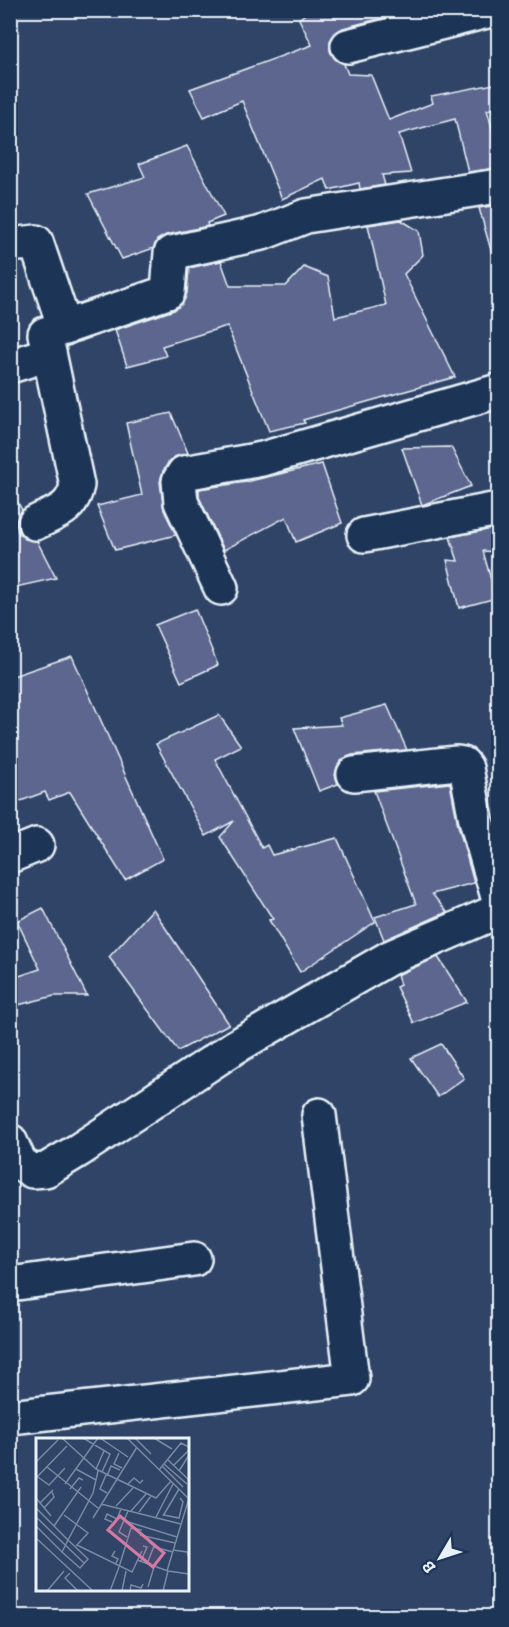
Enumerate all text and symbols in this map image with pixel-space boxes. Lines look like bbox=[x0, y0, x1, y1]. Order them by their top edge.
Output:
inset map bbox=[36, 1438, 189, 1591]
north arrow bbox=[410, 1528, 470, 1588]
text: B bbox=[416, 1557, 440, 1579]

